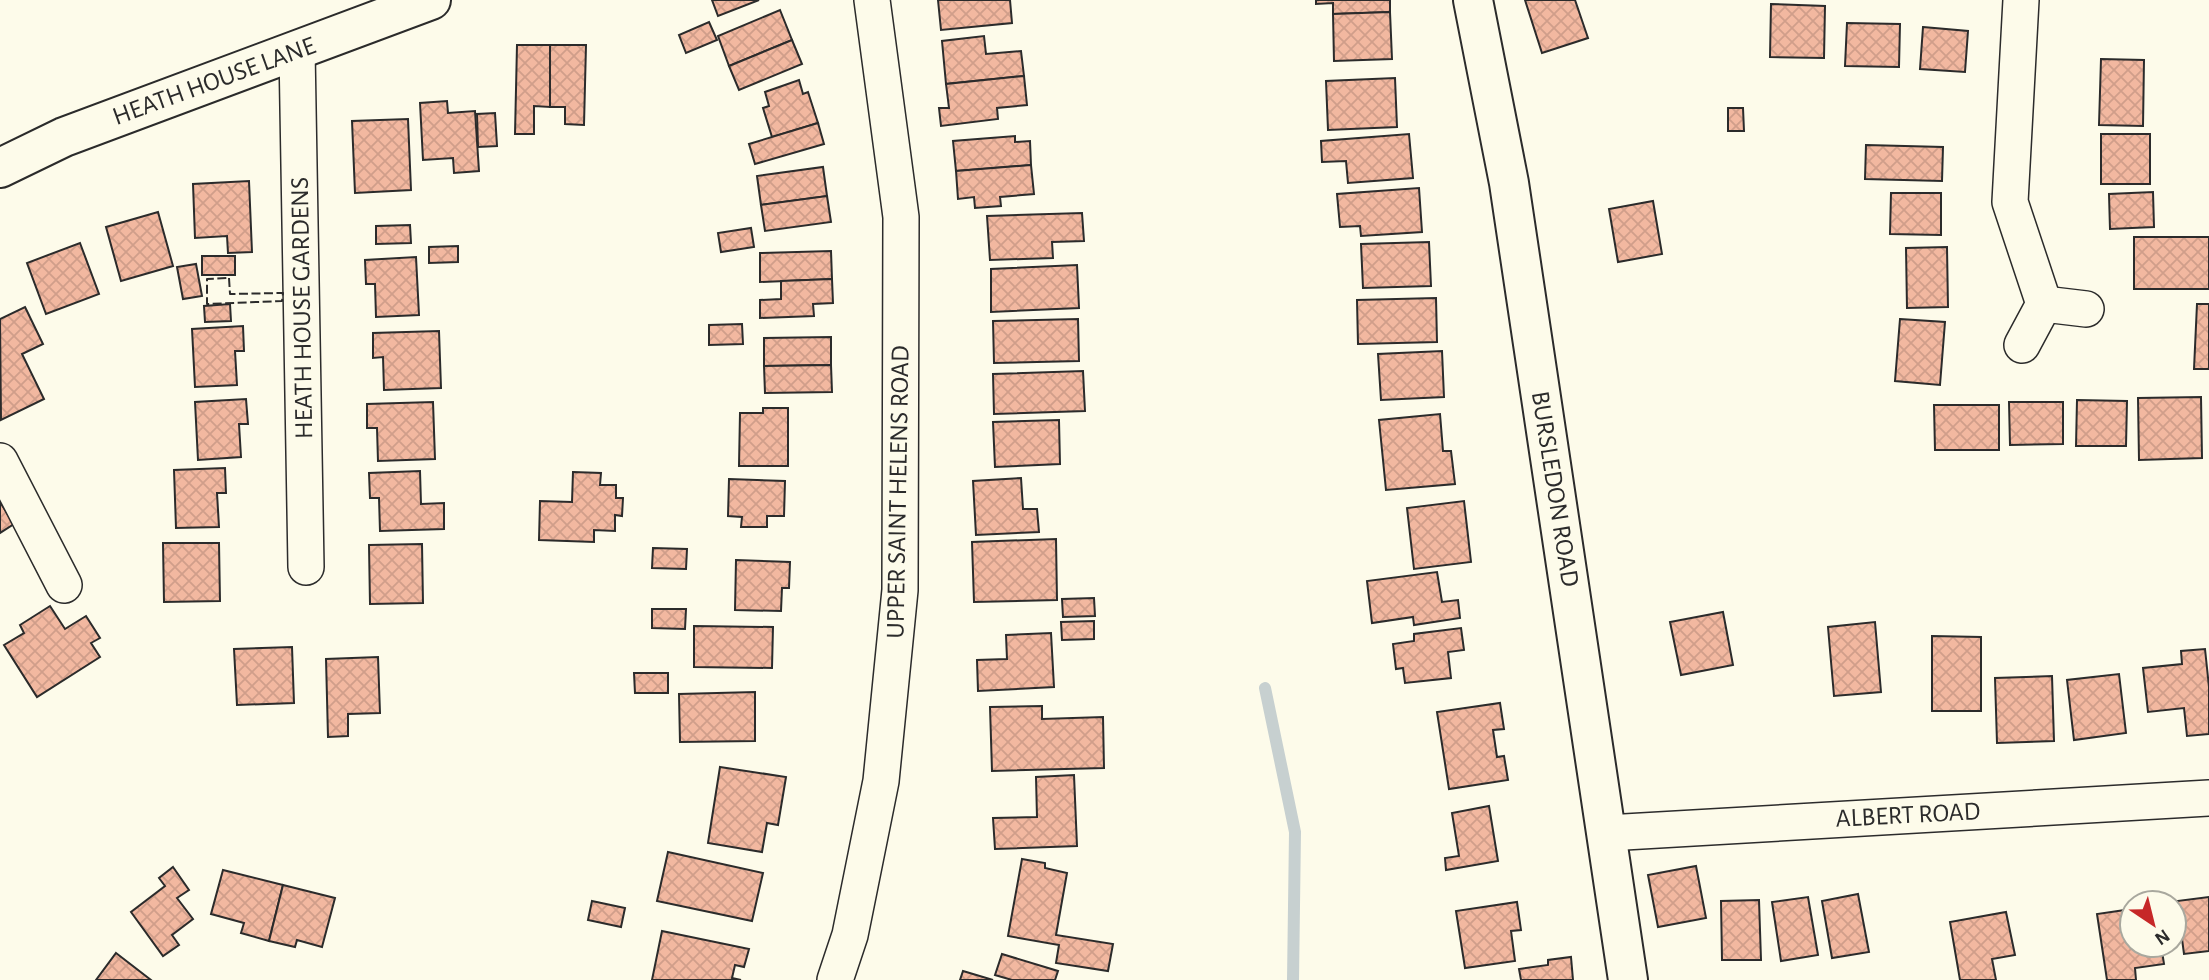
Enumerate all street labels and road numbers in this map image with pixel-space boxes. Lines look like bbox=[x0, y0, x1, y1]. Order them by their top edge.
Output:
street label: HEATH HOUSE LANE bbox=[109, 32, 319, 130]
street label: HEATH HOUSE GARDENS bbox=[287, 177, 317, 439]
street label: UPPER SAINT HELENS ROAD bbox=[882, 345, 914, 639]
street label: BURSLEDON ROAD bbox=[1527, 389, 1583, 589]
street label: ALBERT ROAD bbox=[1835, 798, 1981, 832]

